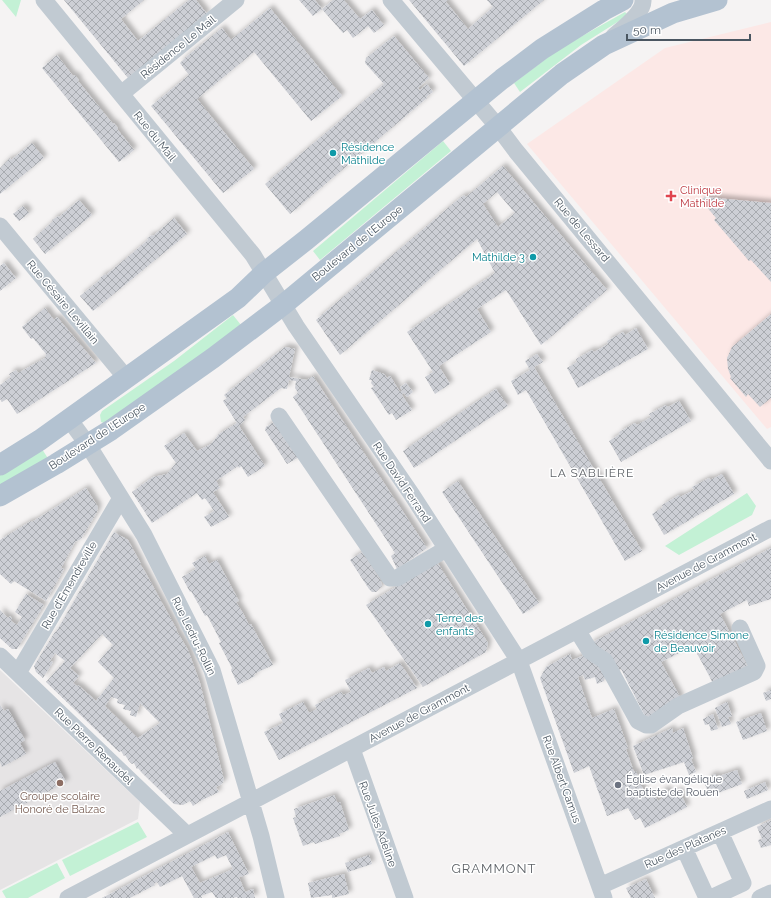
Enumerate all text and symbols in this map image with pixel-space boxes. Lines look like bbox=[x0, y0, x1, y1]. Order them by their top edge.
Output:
street label: Résidence Le Mail bbox=[138, 13, 218, 82]
scale bar bbox=[627, 16, 750, 42]
text: 50 m bbox=[633, 23, 661, 37]
street label: Rue du Mail bbox=[131, 109, 179, 164]
place label: Résidence Mathilde bbox=[341, 141, 395, 167]
marker: Résidence Mathilde bbox=[328, 148, 338, 158]
place label: Clinique Mathilde bbox=[680, 184, 725, 210]
marker: Clinique Mathilde bbox=[665, 190, 677, 202]
street label: Rue de Lessard bbox=[551, 196, 612, 265]
street label: Boulevard de l'Europe bbox=[310, 203, 406, 284]
place label: Mathilde 3 bbox=[472, 251, 525, 264]
marker: Mathilde 3 bbox=[528, 252, 538, 262]
street label: Rue Césaire Levillain bbox=[24, 258, 101, 347]
street label: Boulevard de l'Europe bbox=[47, 400, 148, 472]
street label: Rue David Ferrand bbox=[370, 440, 433, 525]
district label: LA SABLIÈRE bbox=[550, 466, 634, 480]
street label: Avenue de Grammont bbox=[654, 530, 759, 594]
street label: Rue d'Emendreville bbox=[39, 539, 100, 631]
street label: Rue Ledru-Rollin bbox=[169, 595, 218, 678]
place label: Terre des enfants bbox=[436, 612, 483, 638]
marker: Terre des enfants bbox=[423, 619, 433, 629]
place label: Résidence Simone de Beauvoir bbox=[654, 629, 749, 655]
marker: Résidence Simone de Beauvoir bbox=[641, 636, 651, 646]
street label: Avenue de Grammont bbox=[367, 681, 472, 745]
street label: Rue Pierre Renaudel bbox=[52, 706, 136, 787]
street label: Rue Albert Camus bbox=[540, 734, 583, 825]
place label: Église évangélique baptiste de Rouen bbox=[626, 772, 723, 799]
marker: Groupe scolaire Honoré de Balzac bbox=[55, 778, 65, 788]
street label: Rue Jules Adeline bbox=[356, 779, 399, 869]
marker: Église évangélique baptiste de Rouen bbox=[613, 780, 623, 790]
place label: Groupe scolaire Honoré de Balzac bbox=[15, 790, 105, 816]
street label: Rue des Platanes bbox=[642, 824, 728, 871]
district label: GRAMMONT bbox=[451, 861, 537, 876]

